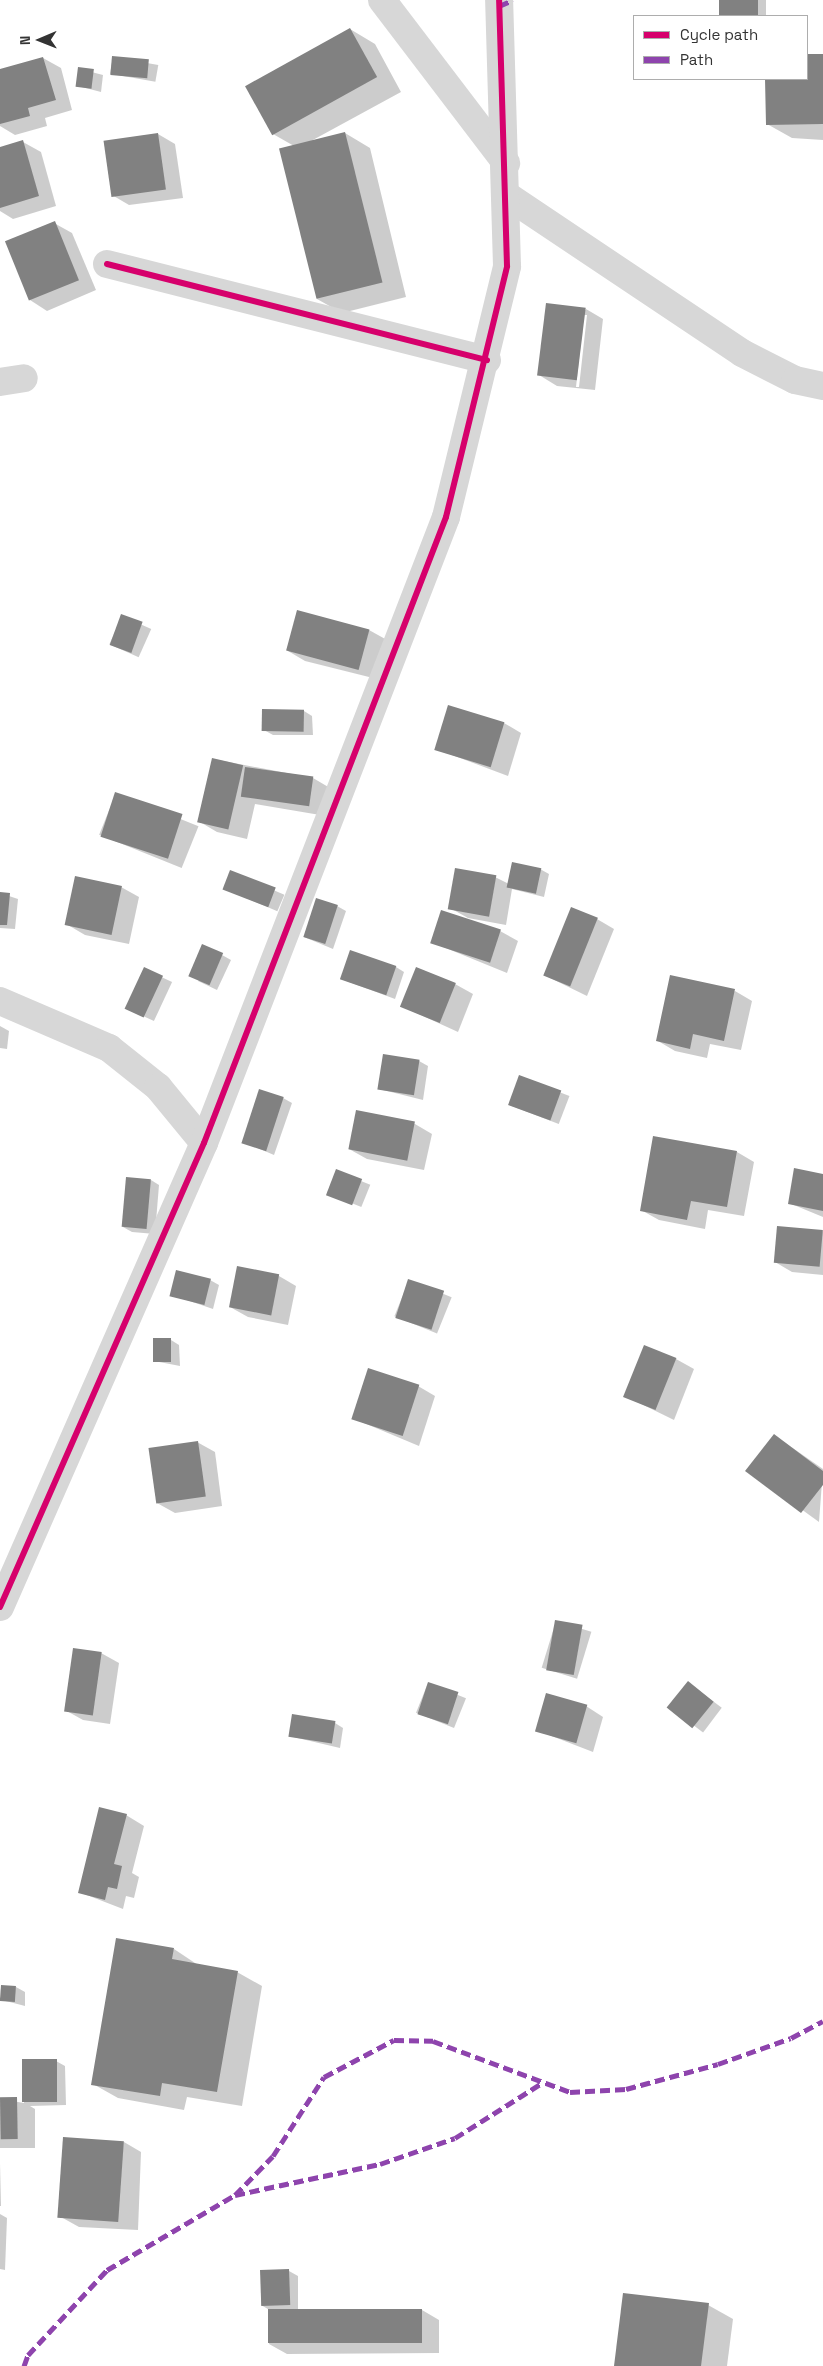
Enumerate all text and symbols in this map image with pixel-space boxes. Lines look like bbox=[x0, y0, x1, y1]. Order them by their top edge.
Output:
north arrow bbox=[15, 15, 65, 65]
legend bbox=[633, 15, 808, 80]
text: Cycle path bbox=[680, 25, 758, 44]
text: N bbox=[16, 35, 34, 45]
text: Path bbox=[680, 50, 713, 69]

